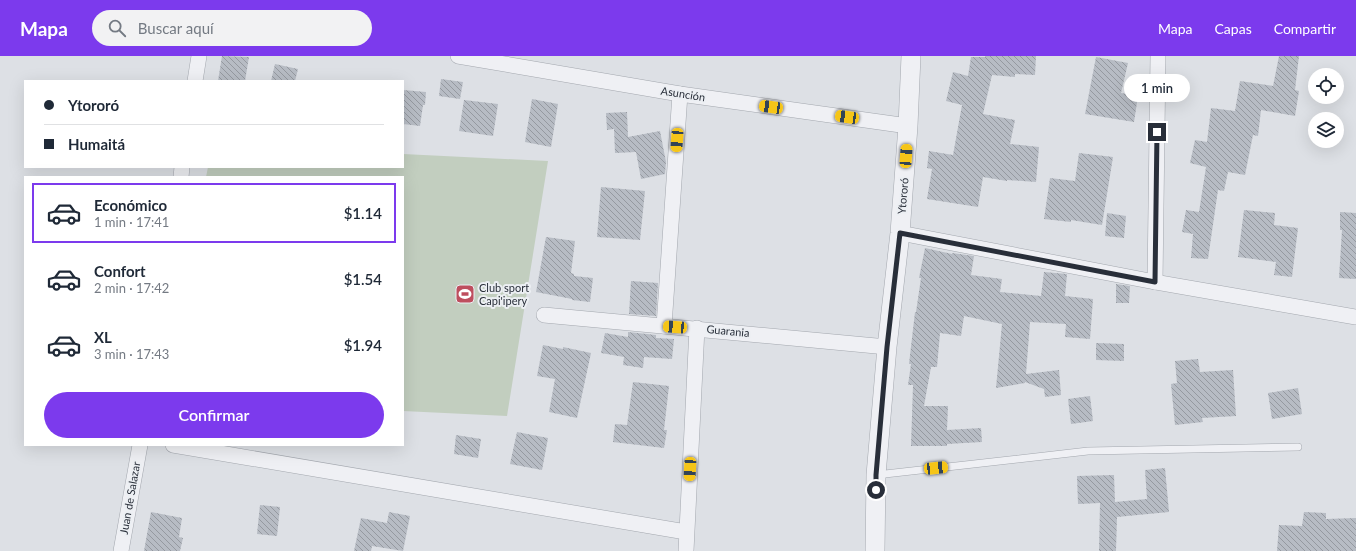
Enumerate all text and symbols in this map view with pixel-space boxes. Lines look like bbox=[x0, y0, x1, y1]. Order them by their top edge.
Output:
search box bbox=[92, 10, 372, 46]
text: Mapa bbox=[20, 17, 68, 40]
icon: search bbox=[106, 17, 128, 39]
text: Buscar aquí bbox=[138, 19, 214, 37]
text: Mapa bbox=[1158, 20, 1193, 37]
text: Capas bbox=[1215, 20, 1252, 37]
text: Compartir bbox=[1274, 20, 1336, 37]
map controls bbox=[1308, 68, 1344, 148]
button: locate bbox=[1308, 68, 1344, 104]
callout: 1 min bbox=[1124, 74, 1190, 102]
text: 1 min bbox=[1141, 80, 1173, 96]
street label: Asunción bbox=[660, 84, 706, 103]
text: Ytororó bbox=[68, 96, 119, 114]
car bbox=[758, 99, 784, 115]
car bbox=[834, 109, 860, 125]
button: layers bbox=[1308, 112, 1344, 148]
route end bbox=[1148, 123, 1166, 141]
car bbox=[670, 128, 684, 152]
text: Humaitá bbox=[68, 135, 125, 153]
car bbox=[899, 144, 913, 168]
street label: Ytororó bbox=[894, 177, 911, 215]
icon: car bbox=[46, 195, 82, 231]
text: Económico bbox=[94, 196, 167, 214]
text: $1.14 bbox=[344, 204, 382, 222]
text: 1 min · 17:41 bbox=[94, 214, 169, 230]
icon: car bbox=[46, 261, 82, 297]
text: Confort bbox=[94, 262, 146, 280]
text: $1.54 bbox=[344, 270, 382, 288]
text: 2 min · 17:42 bbox=[94, 280, 169, 296]
place label: Club sport Capi'ipery bbox=[479, 281, 529, 307]
sports icon: Club sport Capi'ipery bbox=[454, 283, 476, 305]
car bbox=[663, 320, 687, 334]
street label: Guarania bbox=[706, 322, 750, 339]
icon: car bbox=[46, 327, 82, 363]
text: XL bbox=[94, 328, 112, 346]
text: $1.94 bbox=[344, 336, 382, 354]
text: 3 min · 17:43 bbox=[94, 346, 169, 362]
button: Confirmar bbox=[44, 392, 384, 438]
car bbox=[683, 457, 697, 481]
street label: Juan de Salazar bbox=[117, 460, 142, 535]
car bbox=[923, 461, 949, 475]
route start bbox=[867, 481, 885, 499]

